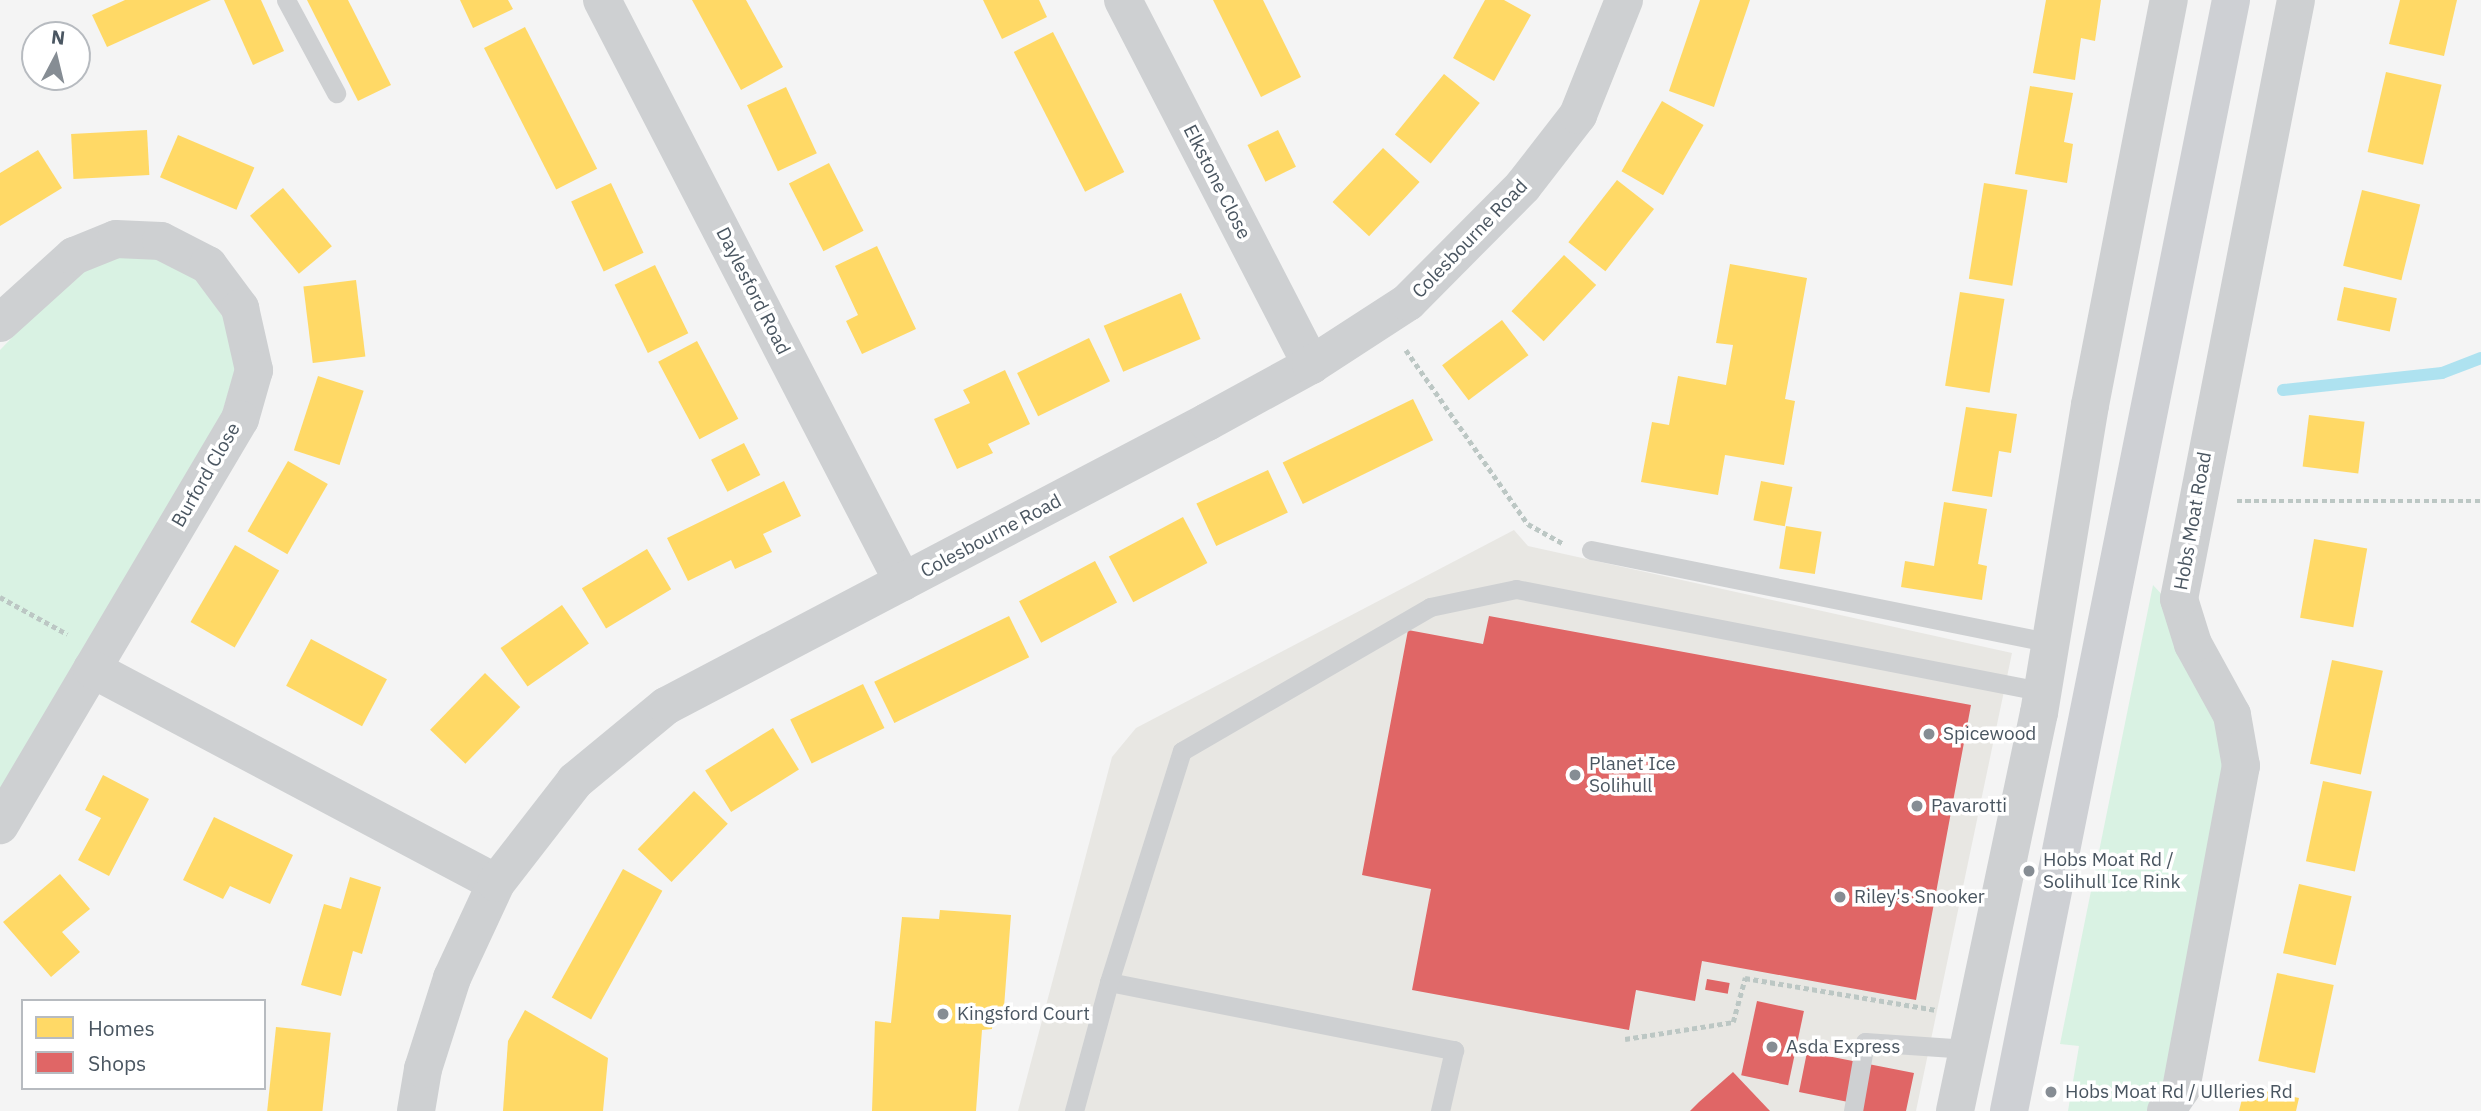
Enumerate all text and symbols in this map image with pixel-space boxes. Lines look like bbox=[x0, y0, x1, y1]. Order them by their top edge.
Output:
north arrow bbox=[21, 21, 91, 91]
text: N bbox=[50, 24, 67, 50]
street label: Elkstone Close bbox=[1178, 121, 1256, 243]
street label: Colesbourne Road bbox=[1408, 175, 1532, 303]
street label: Daylesford Road bbox=[711, 224, 795, 358]
street label: Burford Close bbox=[167, 419, 245, 531]
street label: Hobs Moat Road bbox=[2170, 450, 2216, 592]
street label: Colesbourne Road bbox=[917, 489, 1065, 583]
place label: Spicewood bbox=[1943, 723, 2036, 745]
marker: Spicewood bbox=[1921, 726, 1937, 742]
place label: Planet Ice Solihull bbox=[1589, 753, 1676, 797]
marker: Planet Ice Solihull bbox=[1567, 767, 1583, 783]
place label: Pavarotti bbox=[1931, 795, 2007, 817]
marker: Pavarotti bbox=[1909, 798, 1925, 814]
place label: Hobs Moat Rd / Solihull Ice Rink bbox=[2043, 849, 2180, 893]
marker: Hobs Moat Rd / Solihull Ice Rink bbox=[2021, 863, 2037, 879]
place label: Riley's Snooker bbox=[1854, 886, 1985, 908]
marker: Riley's Snooker bbox=[1832, 889, 1848, 905]
legend bbox=[21, 999, 266, 1090]
place label: Kingsford Court bbox=[957, 1003, 1090, 1025]
marker: Kingsford Court bbox=[935, 1006, 951, 1022]
text: Homes bbox=[88, 1014, 155, 1042]
place label: Asda Express bbox=[1786, 1036, 1901, 1058]
marker: Asda Express bbox=[1764, 1039, 1780, 1055]
text: Shops bbox=[88, 1049, 146, 1077]
place label: Hobs Moat Rd / Ulleries Rd bbox=[2065, 1081, 2293, 1103]
marker: Hobs Moat Rd / Ulleries Rd bbox=[2043, 1084, 2059, 1100]

